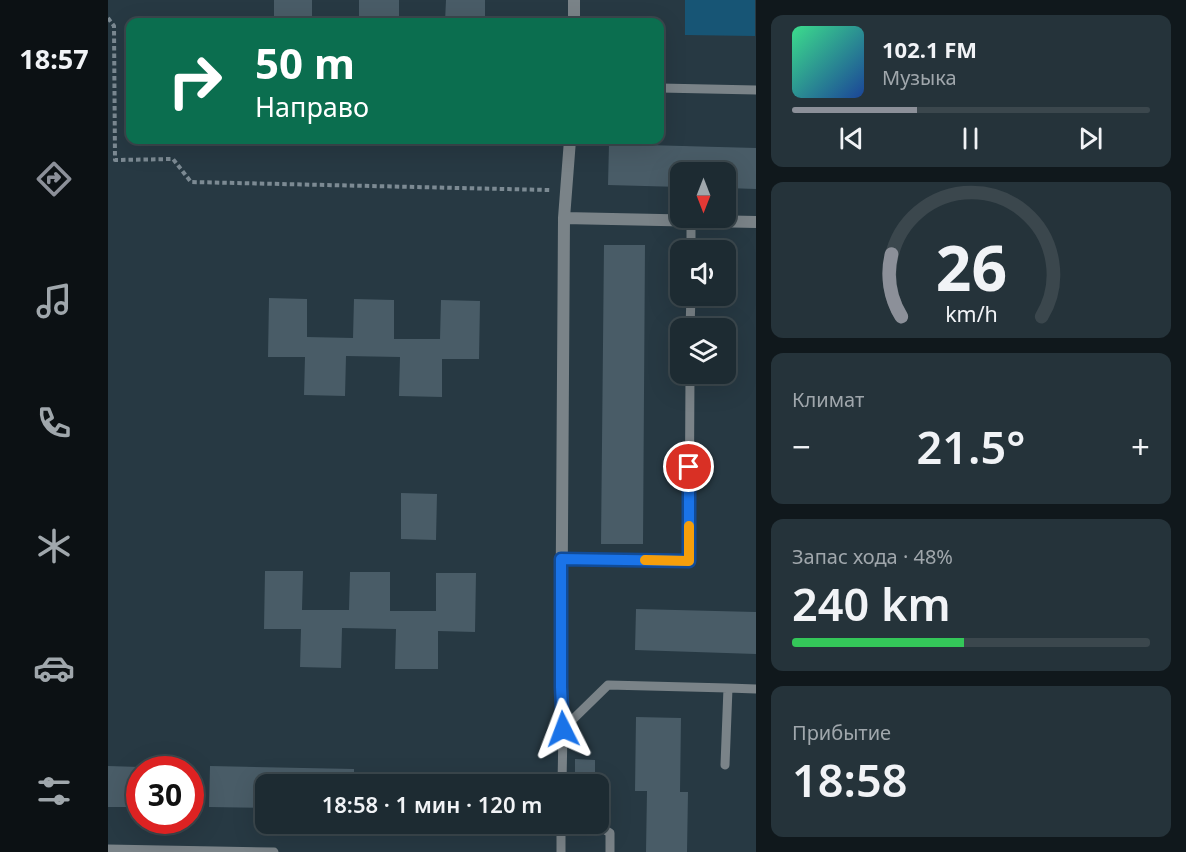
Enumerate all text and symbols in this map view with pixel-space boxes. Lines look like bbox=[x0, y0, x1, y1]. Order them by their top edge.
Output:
text: 50 m bbox=[255, 34, 355, 91]
text: 102.1 FM bbox=[882, 34, 977, 64]
text: 18:57 bbox=[19, 40, 89, 77]
icon: right bbox=[156, 42, 234, 120]
text: Музыка bbox=[882, 64, 957, 91]
text: Направо bbox=[255, 88, 369, 125]
icon: previous bbox=[835, 122, 868, 155]
icon: pause bbox=[954, 122, 987, 155]
icon: next bbox=[1074, 122, 1107, 155]
icon: directions bbox=[33, 158, 75, 200]
north arrow bbox=[670, 162, 736, 228]
map controls bbox=[670, 162, 736, 384]
text: 26 bbox=[935, 224, 1007, 309]
button: sound bbox=[670, 240, 736, 306]
icon: music bbox=[33, 280, 75, 322]
text: km/h bbox=[945, 299, 997, 328]
button: layers bbox=[670, 318, 736, 384]
text: Климат bbox=[792, 386, 864, 413]
icon: phone bbox=[33, 402, 75, 444]
text: 21.5° bbox=[917, 416, 1025, 477]
text: − bbox=[792, 424, 811, 469]
text: + bbox=[1131, 424, 1150, 469]
pin bbox=[663, 441, 714, 492]
icon: arrive bbox=[672, 450, 705, 483]
icon: climate bbox=[33, 525, 75, 567]
text: Запас хода · 48% bbox=[792, 543, 953, 570]
text: 240 km bbox=[792, 573, 951, 634]
icon: car bbox=[33, 647, 75, 689]
position arrow bbox=[531, 697, 595, 761]
text: Прибытие bbox=[792, 719, 891, 746]
text: 18:58 bbox=[792, 749, 907, 810]
speed limit sign: 30 bbox=[126, 756, 204, 834]
icon: filters bbox=[33, 770, 75, 812]
text: 18:58 · 1 мин · 120 m bbox=[322, 789, 542, 819]

